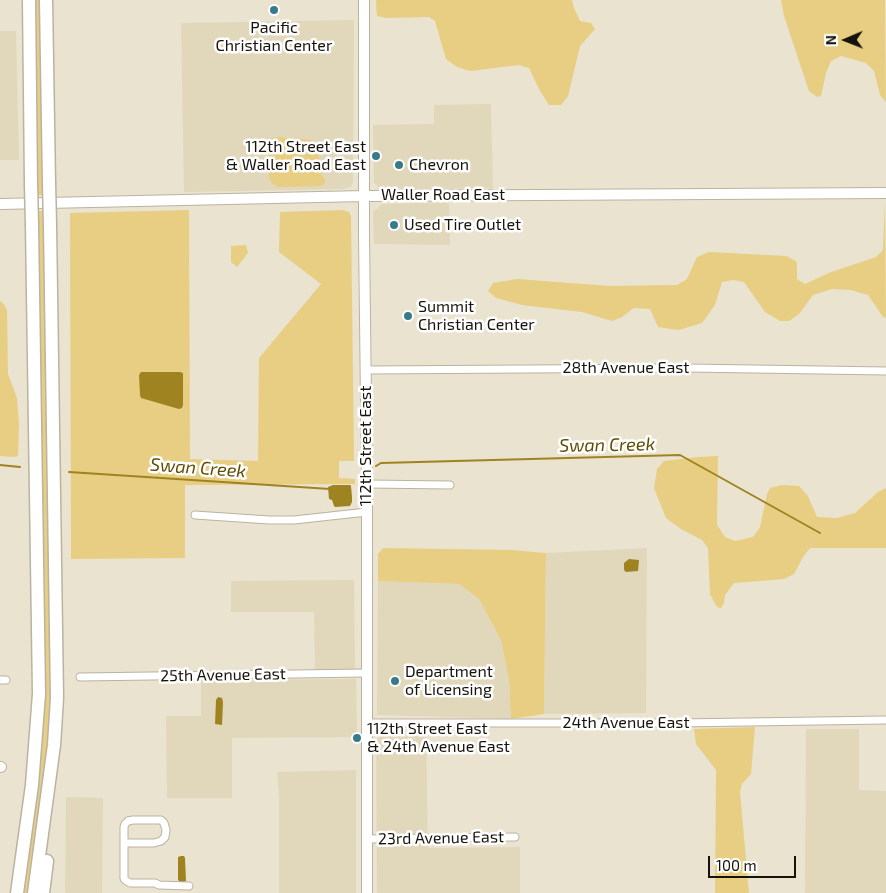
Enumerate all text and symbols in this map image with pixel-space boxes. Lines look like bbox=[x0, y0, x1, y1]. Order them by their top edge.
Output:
marker: Pacific Christian Center bbox=[268, 4, 280, 16]
north arrow bbox=[821, 15, 871, 65]
place label: Pacific Christian Center bbox=[216, 18, 332, 56]
text: N bbox=[822, 35, 839, 45]
place label: 112th Street East & Waller Road East bbox=[226, 137, 366, 175]
marker: 112th Street East & Waller Road East bbox=[370, 150, 382, 162]
place label: Chevron bbox=[409, 155, 469, 175]
marker: Chevron bbox=[393, 159, 405, 171]
street label: Waller Road East bbox=[381, 185, 505, 205]
place label: Used Tire Outlet bbox=[404, 215, 521, 235]
marker: Used Tire Outlet bbox=[388, 219, 400, 231]
place label: Summit Christian Center bbox=[418, 297, 535, 335]
marker: Summit Christian Center bbox=[402, 310, 414, 322]
street label: 28th Avenue East bbox=[563, 358, 689, 378]
street label: 112th Street East bbox=[356, 386, 376, 506]
water label: Swan Creek bbox=[559, 433, 655, 457]
water label: Swan Creek bbox=[149, 454, 247, 482]
place label: Department of Licensing bbox=[405, 662, 493, 700]
street label: 25th Avenue East bbox=[160, 664, 286, 686]
marker: Department of Licensing bbox=[389, 675, 401, 687]
street label: 24th Avenue East bbox=[563, 713, 689, 733]
place label: 112th Street East & 24th Avenue East bbox=[367, 719, 510, 757]
marker: 112th Street East & 24th Avenue East bbox=[351, 732, 363, 744]
street label: 23rd Avenue East bbox=[378, 827, 504, 849]
scale bar bbox=[711, 846, 798, 878]
text: 100 m bbox=[716, 856, 757, 874]

